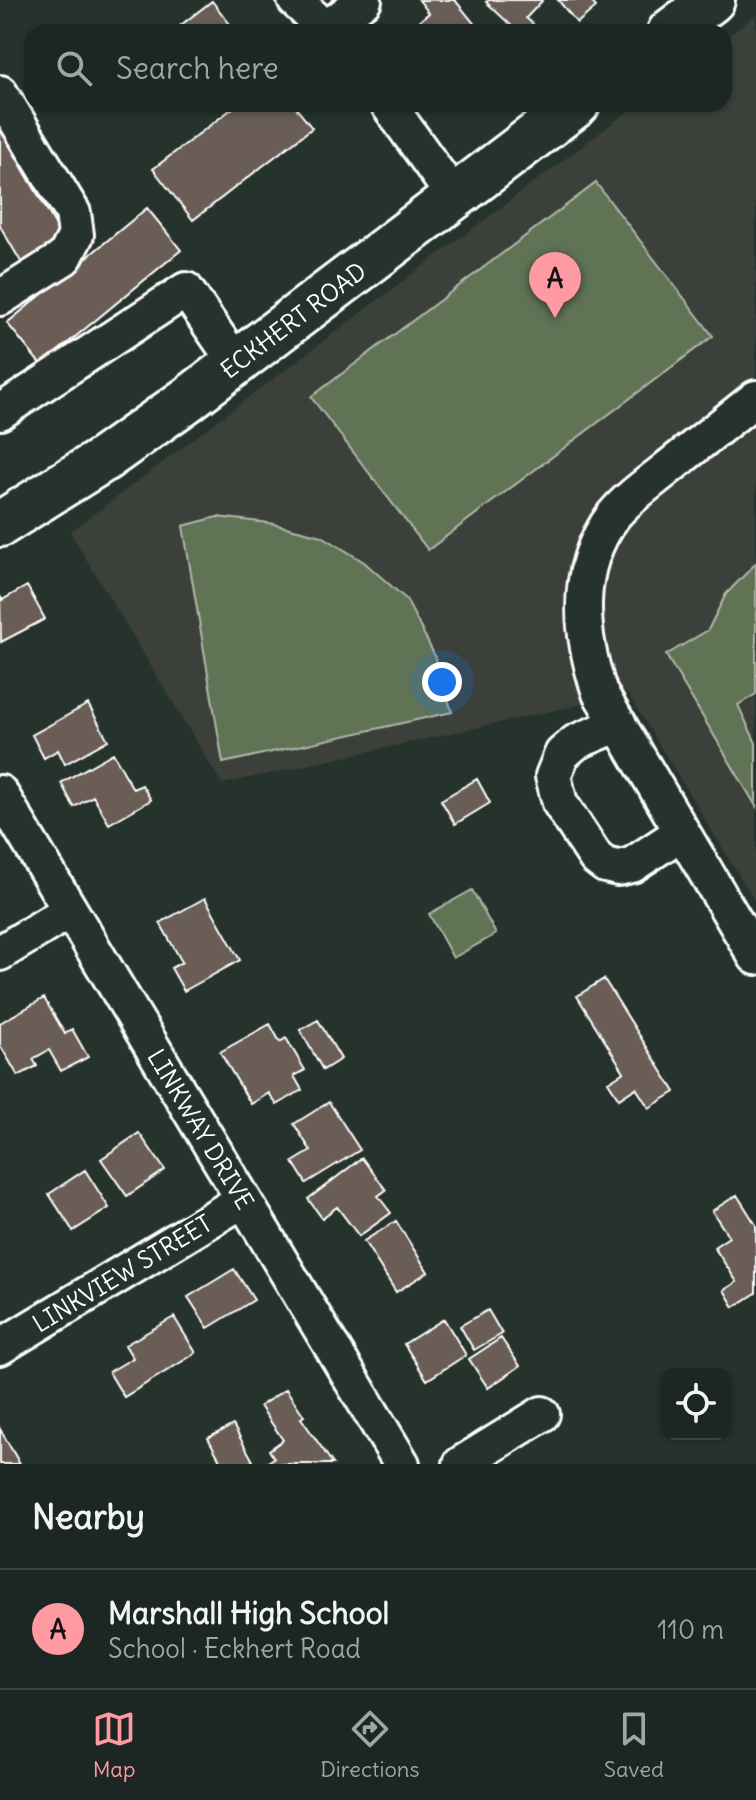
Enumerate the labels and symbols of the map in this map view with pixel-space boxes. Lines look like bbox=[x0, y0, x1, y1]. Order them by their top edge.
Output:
pin: A bbox=[529, 252, 581, 318]
street label: ECKHERT ROAD bbox=[214, 255, 372, 385]
your location bbox=[422, 662, 462, 702]
street label: LINKWAY DRIVE bbox=[141, 1044, 261, 1214]
street label: LINKVIEW STREET bbox=[27, 1208, 217, 1338]

